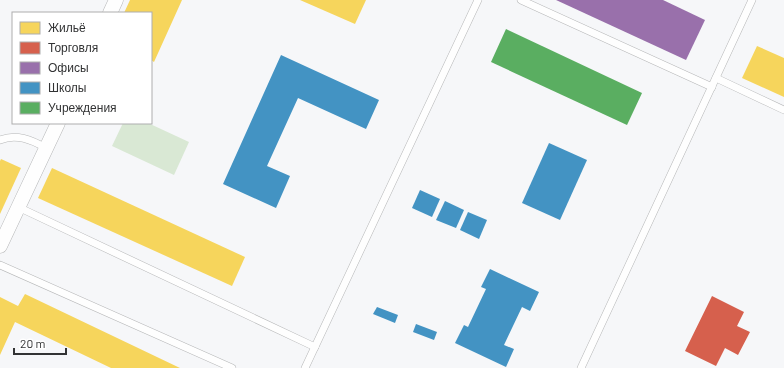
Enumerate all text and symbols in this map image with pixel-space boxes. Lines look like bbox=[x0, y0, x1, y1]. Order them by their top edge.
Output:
legend bbox=[12, 12, 152, 124]
text: Жильё bbox=[48, 20, 86, 34]
text: Торговля bbox=[48, 40, 98, 55]
text: Офисы bbox=[48, 60, 89, 75]
text: Школы bbox=[48, 80, 86, 94]
text: Учреждения bbox=[48, 100, 117, 115]
scale bar bbox=[14, 330, 66, 356]
text: 20 m bbox=[20, 336, 46, 350]

